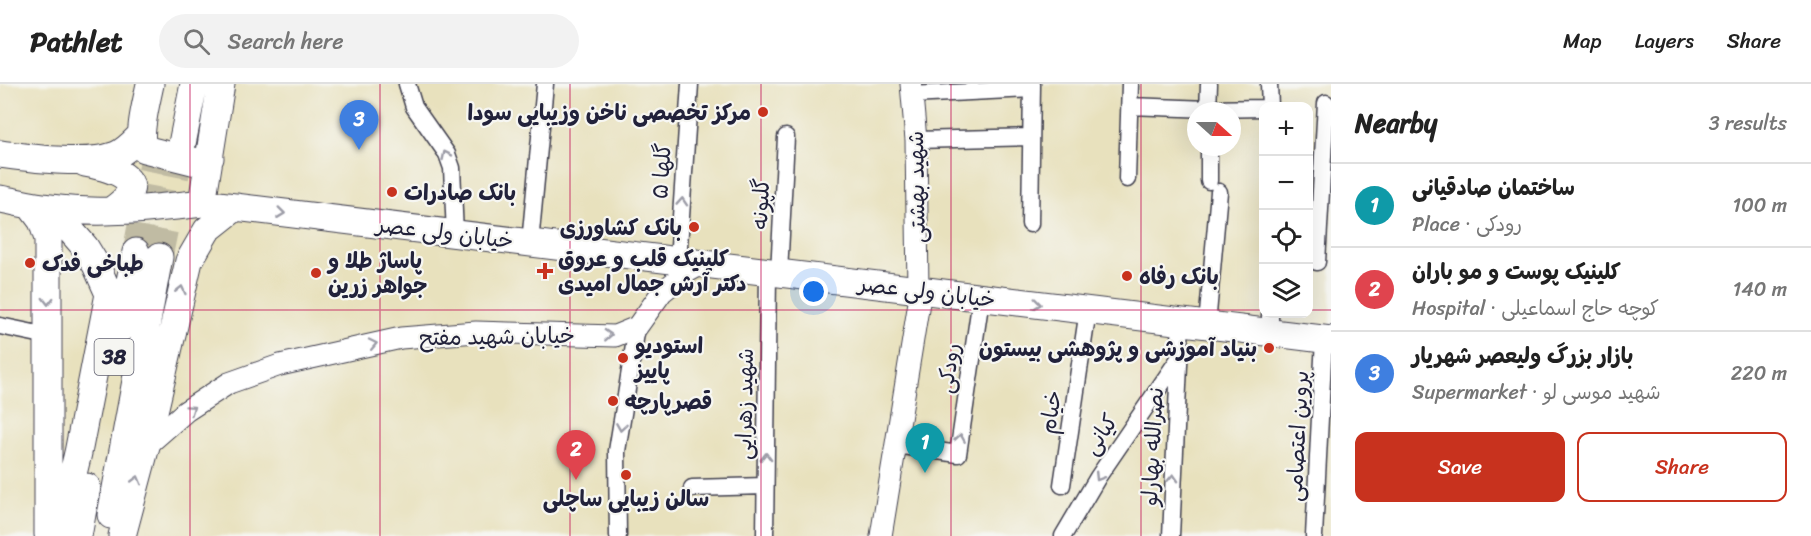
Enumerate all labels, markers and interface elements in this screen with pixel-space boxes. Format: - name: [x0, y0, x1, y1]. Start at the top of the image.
- search box: [159, 14, 579, 68]
- text: Pathlet: [30, 17, 123, 66]
- text: Search here: [228, 22, 343, 61]
- text: Map: [1563, 22, 1602, 60]
- text: Layers: [1635, 22, 1694, 60]
- text: Share: [1727, 22, 1781, 60]
- icon: search: [180, 25, 213, 58]
- place label: مرکز تخصصی ناخن وزیبایی سودا: [467, 93, 751, 132]
- pin: 3: [340, 100, 378, 150]
- text: Nearby: [1355, 100, 1437, 146]
- north arrow: [1187, 102, 1241, 156]
- map controls: [1259, 102, 1313, 318]
- button: +: [1259, 102, 1313, 156]
- marker: مرکز تخصصی ناخن وزیبایی سودا: [756, 105, 770, 119]
- text: 3 results: [1709, 106, 1787, 141]
- street label: شهید بهشتی: [896, 130, 937, 243]
- street label: گلها ۵: [640, 142, 683, 200]
- one-way arrow: [442, 151, 454, 162]
- button: −: [1259, 156, 1313, 210]
- text: ساختمان صادقیانی: [1412, 168, 1575, 207]
- place label: بانک صادرات: [404, 173, 516, 212]
- street label: گلپونه: [740, 177, 781, 231]
- marker: بانک صادرات: [385, 185, 399, 199]
- text: 1: [1370, 188, 1379, 223]
- text: 100 m: [1733, 188, 1787, 223]
- one-way arrow: [675, 198, 688, 207]
- street label: خیابان ولی عصر: [372, 204, 516, 260]
- one-way arrow: [276, 206, 285, 218]
- text: Place · رودکی: [1412, 207, 1522, 242]
- place label: بانک کشاورزی: [560, 208, 682, 247]
- button: locate: [1259, 210, 1313, 264]
- marker: بانک کشاورزی: [687, 220, 701, 234]
- place label: کلینیک قلب و عروق دکتر آرش جمال امیدی: [558, 239, 747, 303]
- place label: پاساژ طلا و جواهر زرین: [326, 241, 427, 305]
- place label: طباخی فدک: [42, 244, 144, 283]
- text: کلینیک پوست و مو باران: [1412, 252, 1621, 291]
- marker: طباخی فدک: [23, 256, 37, 270]
- place label: بانک رفاه: [1139, 257, 1219, 296]
- marker: کلینیک قلب و عروق دکتر آرش جمال امیدی: [536, 262, 554, 280]
- street label: خیابان ولی عصر: [854, 263, 998, 319]
- button: layers: [1259, 264, 1313, 318]
- marker: پاساژ طلا و جواهر زرین: [309, 266, 323, 280]
- marker: بانک رفاه: [1120, 269, 1134, 283]
- text: 2: [1369, 272, 1380, 307]
- text: 140 m: [1733, 272, 1787, 307]
- your location: [799, 277, 828, 306]
- one-way arrow: [174, 285, 187, 295]
- text: Hospital · کوچه حاج اسماعیلی: [1412, 291, 1659, 326]
- one-way arrow: [42, 296, 54, 305]
- one-way arrow: [1032, 298, 1042, 310]
- street label: خیابان شهید مفتح: [419, 316, 575, 357]
- place label: استودیو پاییز: [633, 326, 703, 390]
- one-way arrow: [604, 329, 613, 342]
- place label: بنیاد آموزشی و پژوهشی بیستون: [979, 329, 1257, 368]
- text: بازار بزرگ ولیعصر شهریار: [1412, 336, 1633, 375]
- road number: 38: [94, 339, 134, 375]
- one-way arrow: [367, 339, 377, 352]
- street label: رودکی: [925, 340, 972, 396]
- marker: بنیاد آموزشی و پژوهشی بیستون: [1262, 341, 1276, 355]
- street label: شهید زهرایی: [724, 348, 765, 460]
- marker: استودیو پاییز: [616, 351, 630, 365]
- text: 3: [1369, 356, 1380, 391]
- text: 220 m: [1731, 356, 1787, 391]
- street label: پروین اعتصامی: [1275, 369, 1320, 503]
- text: Supermarket · شهید موسی لو: [1412, 375, 1661, 410]
- place label: قصرپارچه: [625, 382, 712, 421]
- street label: نصرالله بهارلو: [1130, 385, 1175, 508]
- street label: خیام: [1028, 387, 1073, 437]
- marker: قصرپارچه: [606, 394, 620, 408]
- one-way arrow: [184, 405, 195, 416]
- street label: کیانی: [1072, 405, 1129, 463]
- one-way arrow: [616, 422, 628, 431]
- pin: 1: [906, 424, 944, 473]
- pin: 2: [556, 430, 596, 480]
- button: Save: [1355, 432, 1565, 502]
- button: Share: [1577, 432, 1787, 502]
- one-way arrow: [954, 433, 966, 442]
- one-way arrow: [760, 452, 772, 461]
- marker: سالن زیبایی ساچلی: [619, 468, 633, 482]
- one-way arrow: [1094, 471, 1106, 481]
- one-way arrow: [1167, 473, 1180, 482]
- one-way arrow: [130, 475, 142, 485]
- place label: سالن زیبایی ساچلی: [543, 479, 709, 518]

